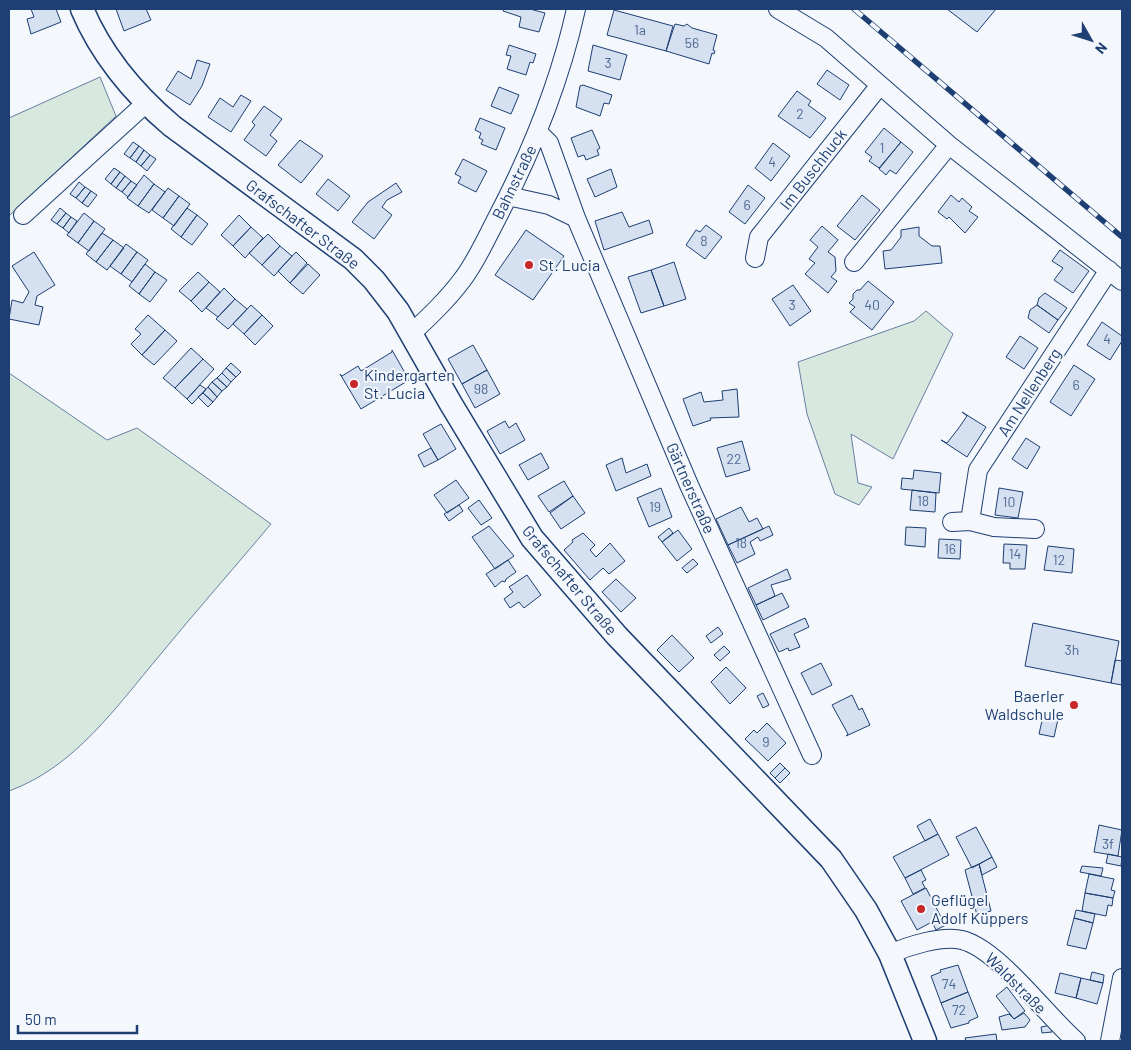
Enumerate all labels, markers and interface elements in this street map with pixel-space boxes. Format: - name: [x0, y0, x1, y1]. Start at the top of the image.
- north arrow: [1066, 15, 1116, 65]
- house number: 1a: [634, 21, 646, 38]
- house number: 56: [685, 34, 699, 51]
- text: N: [1092, 40, 1111, 57]
- house number: 3: [604, 54, 612, 71]
- house number: 2: [796, 105, 804, 122]
- street label: Im Buschhuck: [775, 125, 850, 213]
- house number: 1: [880, 139, 884, 156]
- street label: Bahnstraße: [487, 142, 540, 222]
- house number: 4: [768, 153, 776, 170]
- street label: Grafschafter Straße: [243, 175, 364, 273]
- house number: 6: [743, 196, 751, 213]
- house number: 8: [700, 232, 708, 249]
- place label: St. Lucia: [539, 255, 600, 274]
- marker: St. Lucia: [523, 259, 535, 271]
- house number: 3: [788, 296, 796, 313]
- house number: 40: [864, 296, 880, 313]
- house number: 4: [1103, 330, 1111, 347]
- street label: Am Nellenberg: [993, 344, 1064, 439]
- place label: Kindergarten St. Lucia: [364, 365, 455, 402]
- house number: 6: [1072, 376, 1080, 393]
- marker: Kindergarten St. Lucia: [348, 378, 360, 390]
- house number: 98: [474, 380, 488, 397]
- street label: Gärtnerstraße: [663, 439, 720, 536]
- house number: 22: [726, 450, 742, 467]
- house number: 18: [917, 492, 929, 509]
- house number: 10: [1003, 493, 1015, 510]
- house number: 19: [649, 498, 661, 515]
- street label: Grafschafter Straße: [519, 521, 622, 638]
- house number: 18: [735, 534, 747, 551]
- house number: 16: [944, 540, 956, 557]
- house number: 14: [1009, 545, 1021, 562]
- house number: 12: [1053, 551, 1065, 568]
- house number: 3h: [1065, 641, 1079, 658]
- place label: Baerler Waldschule: [985, 686, 1064, 723]
- marker: Baerler Waldschule: [1068, 699, 1080, 711]
- house number: 9: [762, 733, 770, 750]
- house number: 3f: [1102, 835, 1114, 852]
- place label: Geflügel Adolf Küppers: [931, 890, 1029, 927]
- marker: Geflügel Adolf Küppers: [915, 903, 927, 915]
- street label: Waldstraße: [982, 948, 1051, 1017]
- house number: 74: [942, 975, 956, 992]
- house number: 72: [952, 1001, 966, 1018]
- scale bar: [18, 1002, 136, 1034]
- text: 50 m: [25, 1010, 57, 1028]

